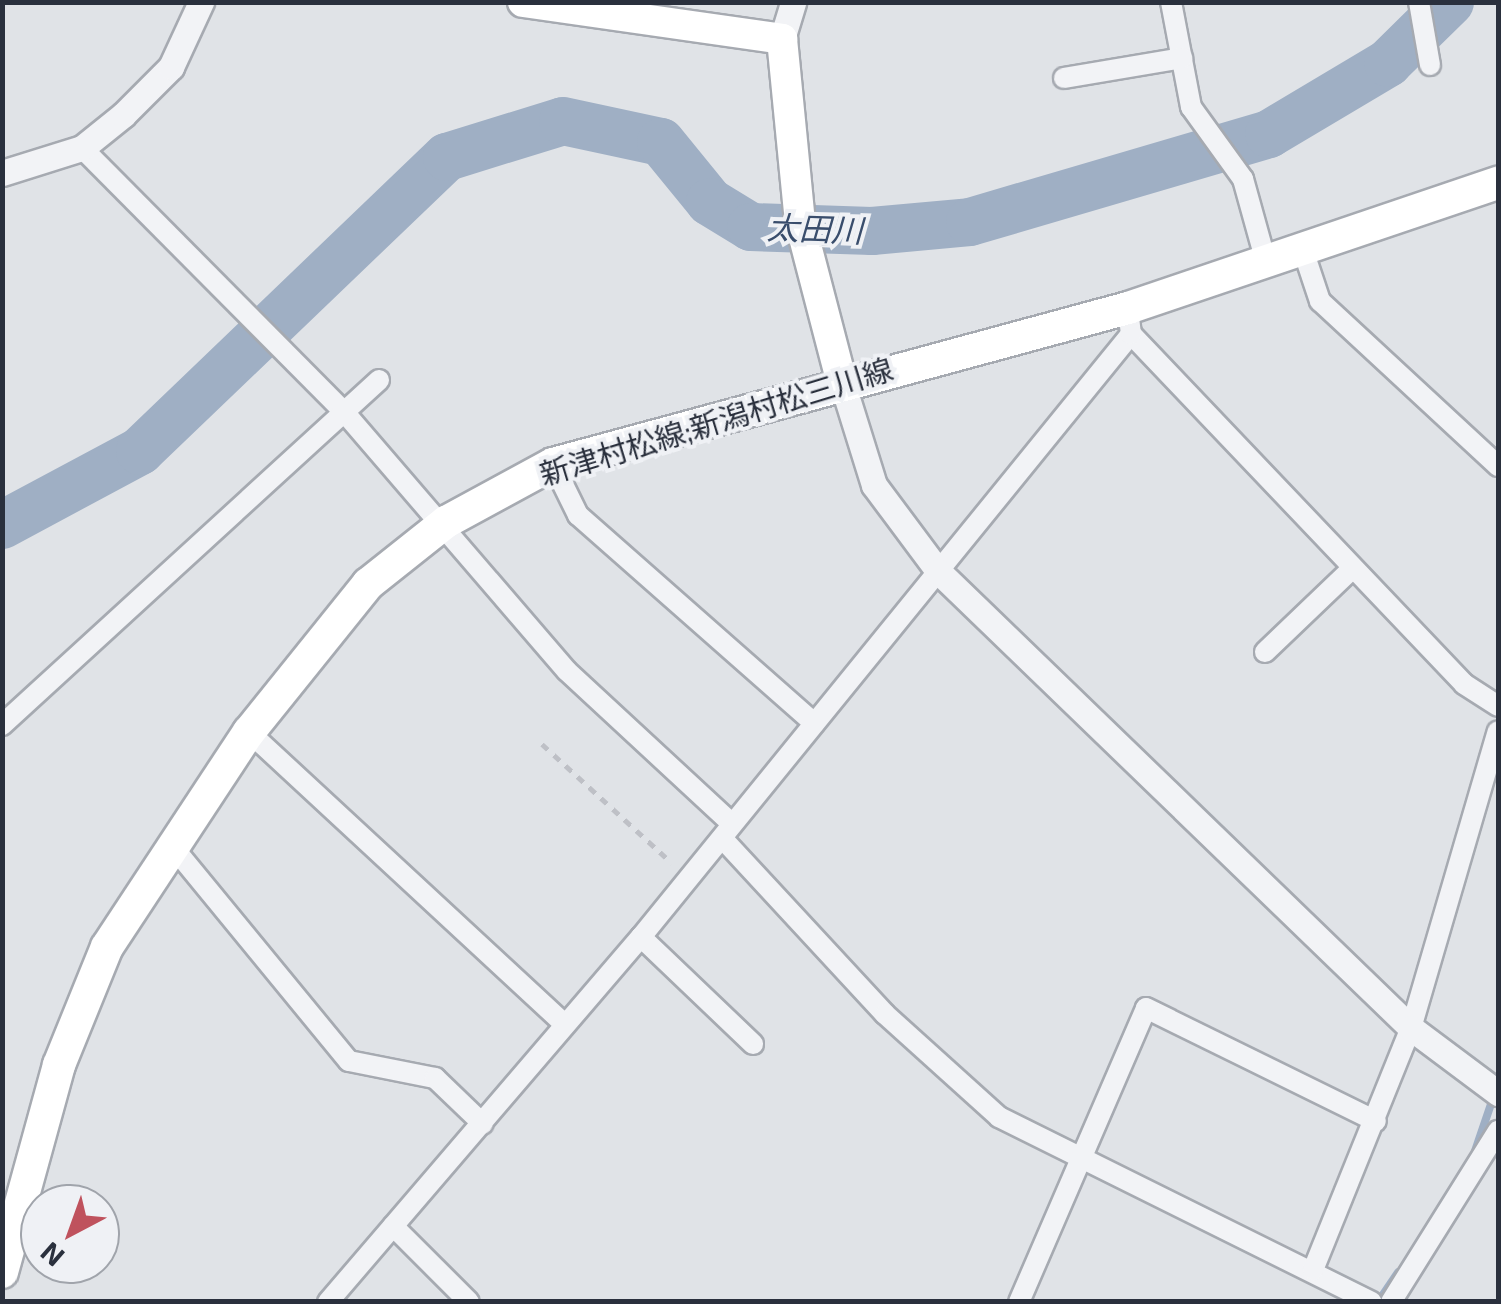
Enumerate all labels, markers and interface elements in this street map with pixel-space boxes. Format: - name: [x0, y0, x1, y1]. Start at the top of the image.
- water label: 太田川: [766, 207, 864, 249]
- street label: 新津村松線;新潟村松三川線: [535, 350, 897, 492]
- north arrow: [20, 1184, 120, 1284]
- text: N: [33, 1236, 70, 1275]

